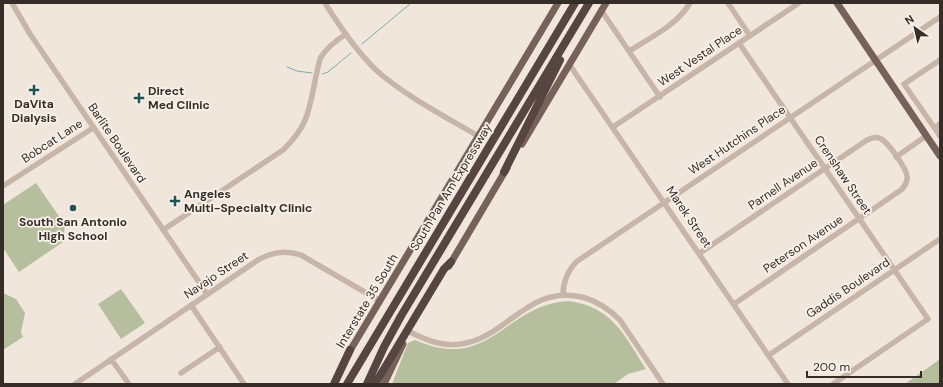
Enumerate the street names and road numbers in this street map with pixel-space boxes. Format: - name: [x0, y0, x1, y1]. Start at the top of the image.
- street label: West Vestal Place: [655, 22, 745, 90]
- street label: Barlite Boulevard: [84, 100, 150, 186]
- street label: West Hutchins Place: [685, 101, 789, 178]
- street label: Bobcat Lane: [18, 115, 86, 167]
- street label: South Pan Am Expressway: [407, 120, 496, 254]
- street label: Crenshaw Street: [811, 132, 876, 218]
- street label: Parnell Avenue: [745, 155, 821, 213]
- street label: Marek Street: [663, 183, 716, 251]
- street label: Peterson Avenue: [760, 211, 846, 277]
- street label: Navajo Street: [181, 247, 252, 302]
- street label: Interstate 35 South: [333, 251, 401, 351]
- street label: Gaddis Boulevard: [803, 254, 893, 322]

